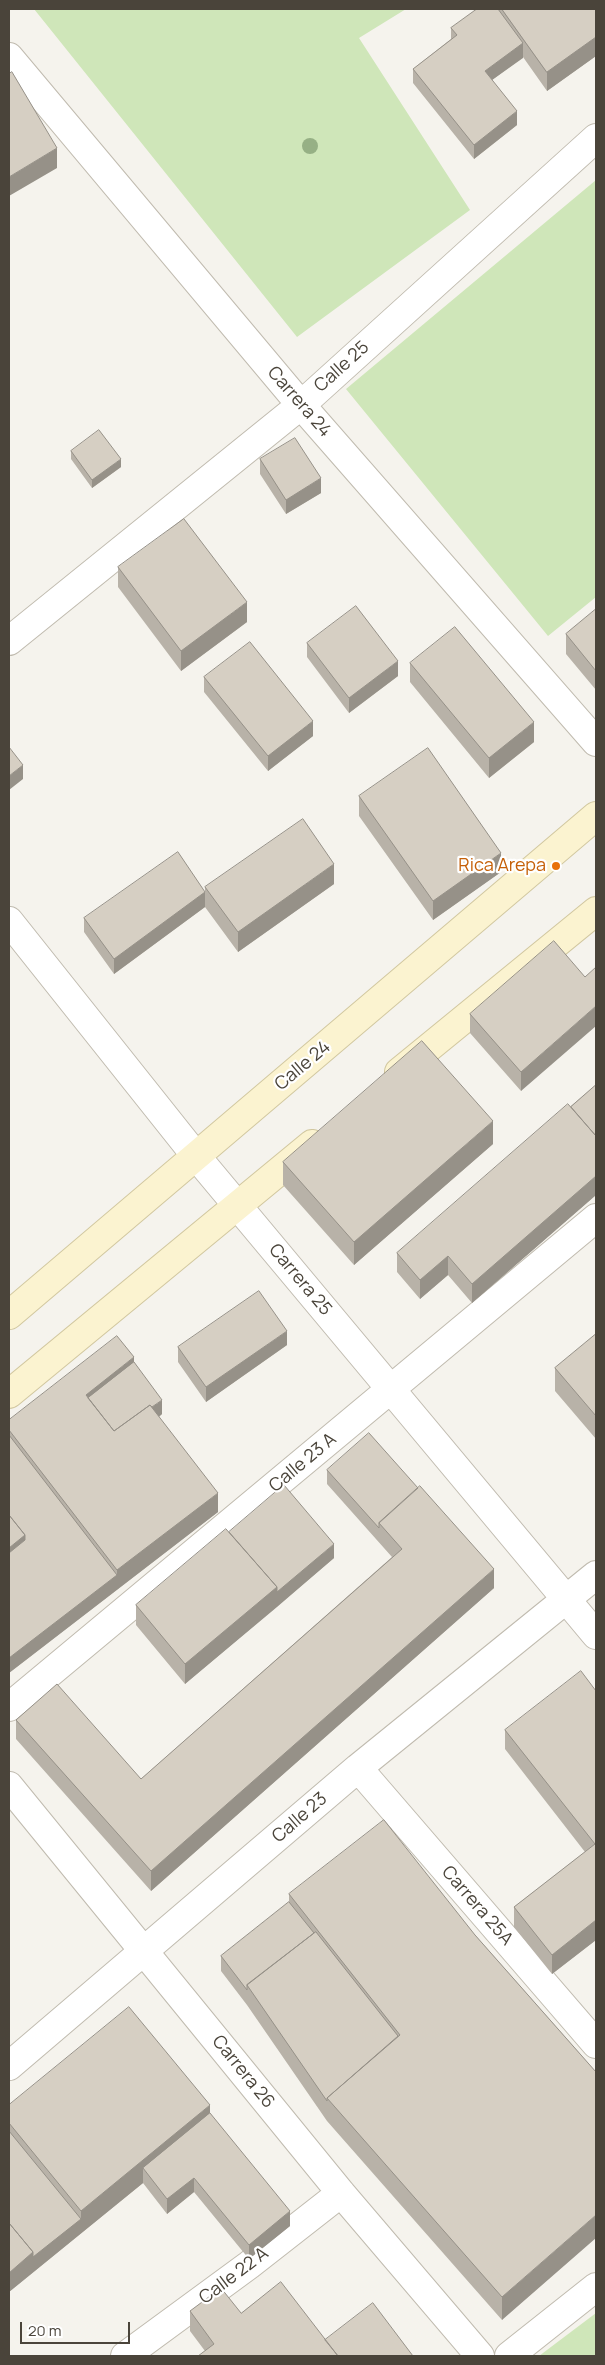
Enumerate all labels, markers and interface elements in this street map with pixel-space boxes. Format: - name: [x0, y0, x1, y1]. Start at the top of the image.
- street label: Calle 25: [310, 337, 374, 397]
- street label: Carrera 24: [262, 362, 336, 442]
- place label: Rica Arepa: [458, 855, 546, 877]
- marker: Rica Arepa: [550, 860, 562, 872]
- street label: Calle 24: [271, 1037, 335, 1095]
- street label: Carrera 25: [264, 1240, 336, 1320]
- street label: Calle 23 A: [265, 1429, 341, 1497]
- street label: Calle 23: [268, 1788, 332, 1848]
- street label: Carrera 25A: [437, 1862, 517, 1950]
- street label: Carrera 26: [207, 2031, 279, 2113]
- street label: Calle 22 A: [195, 2243, 273, 2309]
- scale bar: [22, 2312, 132, 2344]
- text: 20 m: [28, 2320, 61, 2341]

